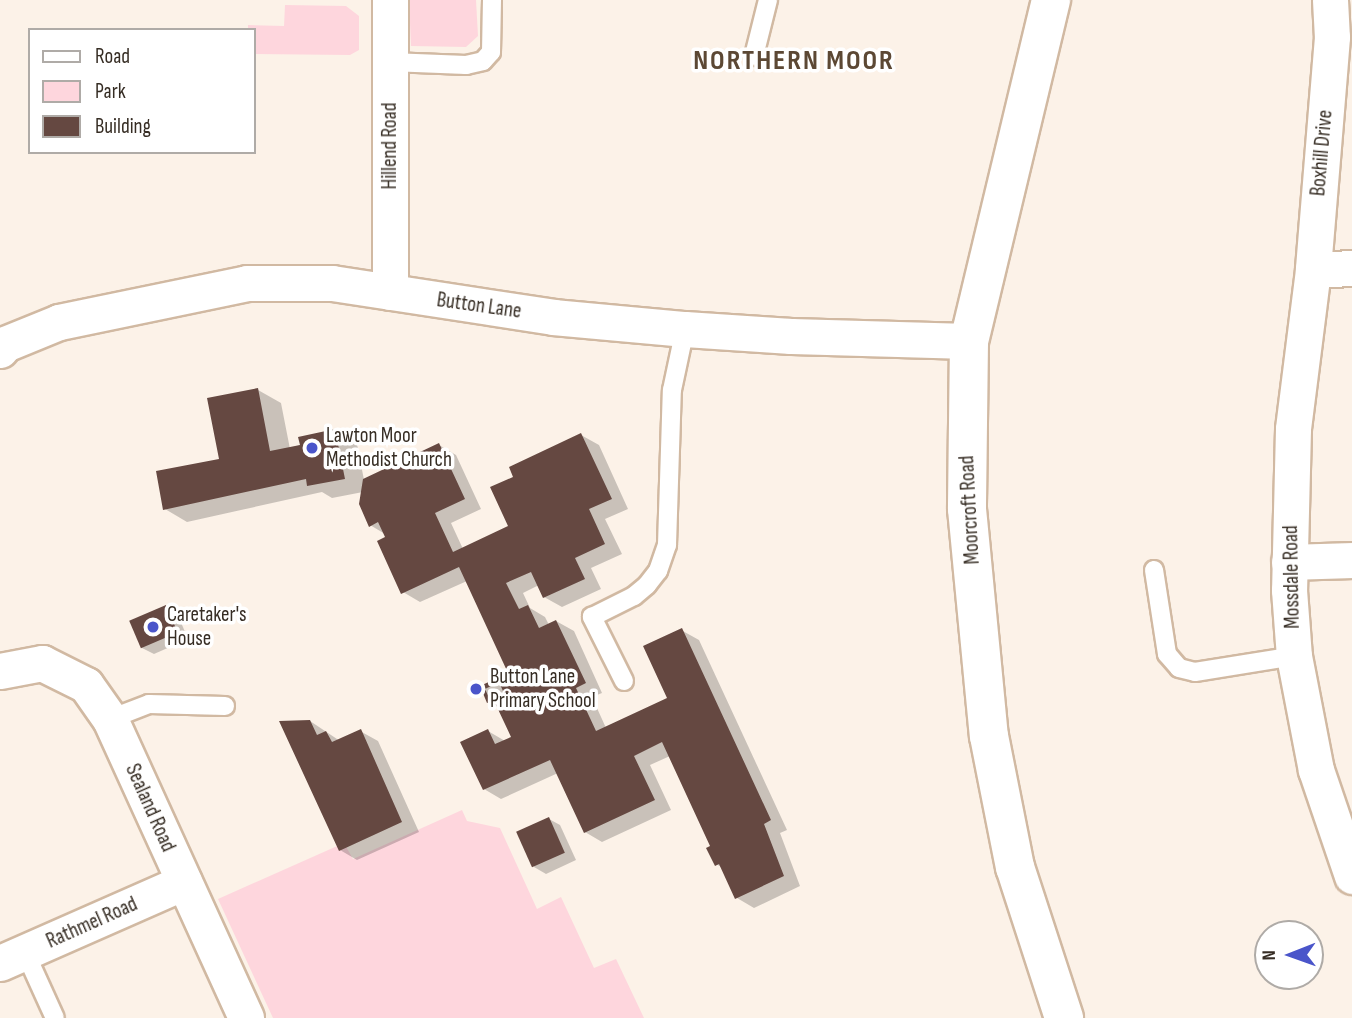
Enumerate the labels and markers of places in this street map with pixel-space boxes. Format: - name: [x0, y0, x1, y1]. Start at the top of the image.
- place label: Lawton Moor Methodist Church: [326, 423, 452, 473]
- marker: Lawton Moor Methodist Church: [304, 440, 320, 456]
- place label: Caretaker's House: [167, 602, 247, 652]
- marker: Caretaker's House: [145, 619, 161, 635]
- place label: Button Lane Primary School: [490, 664, 596, 714]
- marker: Button Lane Primary School: [468, 681, 484, 697]

